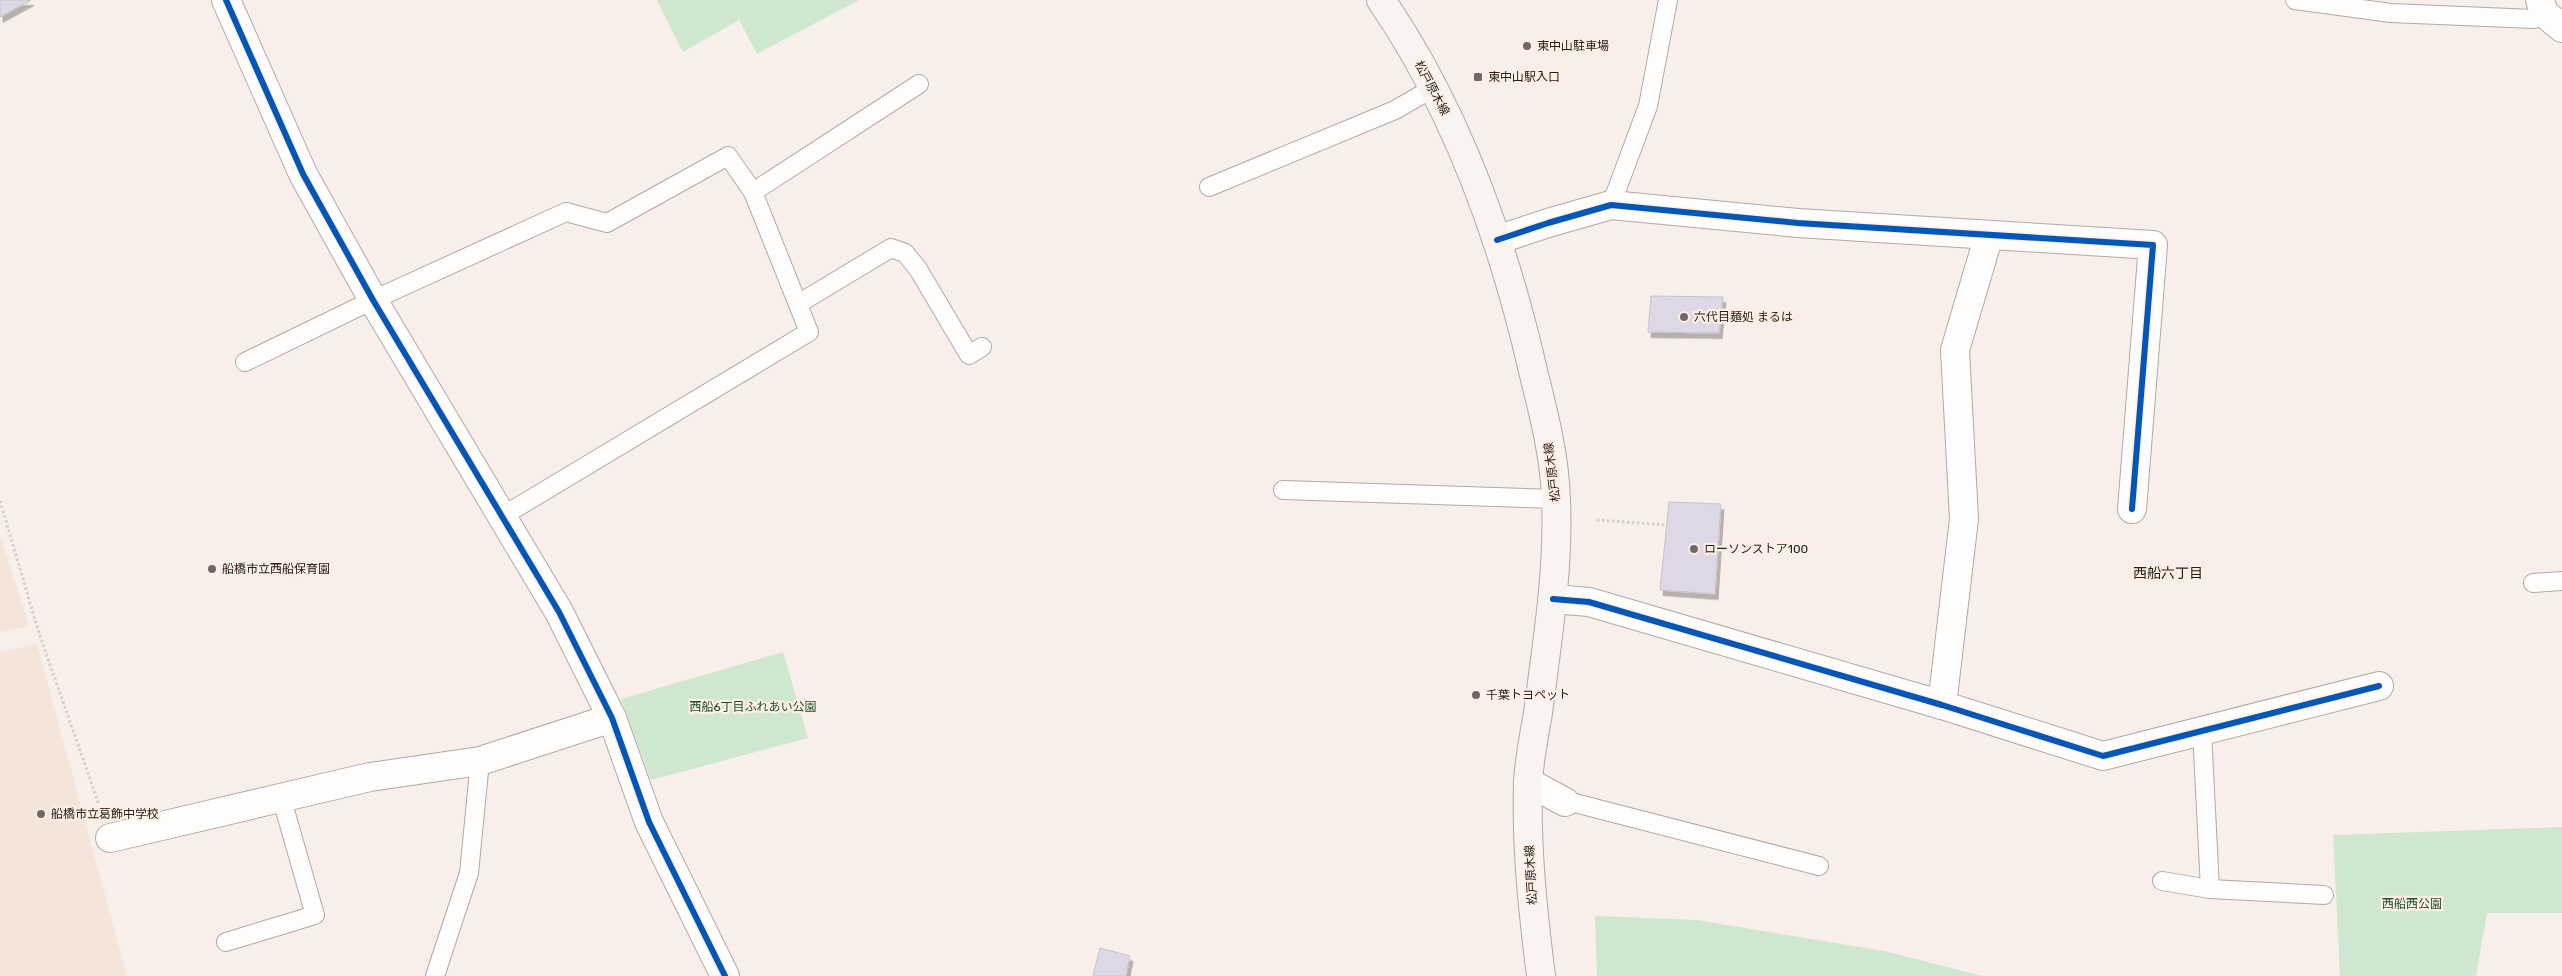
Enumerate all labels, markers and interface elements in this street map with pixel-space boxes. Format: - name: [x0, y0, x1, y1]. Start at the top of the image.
- place label: 東中山駐車場: [1537, 39, 1609, 53]
- marker: 東中山駐車場: [1521, 40, 1533, 52]
- street label: 松戸原木線: [1412, 58, 1452, 118]
- place label: 東中山駅入口: [1488, 70, 1560, 84]
- marker: 東中山駅入口: [1472, 71, 1484, 83]
- place label: 六代目麺処 まるは: [1694, 310, 1793, 324]
- marker: 六代目麺処 まるは: [1678, 311, 1690, 323]
- street label: 松戸原木線: [1541, 441, 1563, 503]
- place label: ローソンストア100: [1704, 542, 1808, 556]
- marker: ローソンストア100: [1688, 543, 1700, 555]
- place label: 船橋市立西船保育園: [222, 562, 330, 576]
- marker: 船橋市立西船保育園: [206, 563, 218, 575]
- district label: 西船六丁目: [2133, 565, 2203, 582]
- place label: 千葉トヨペット: [1486, 688, 1570, 702]
- marker: 千葉トヨペット: [1470, 689, 1482, 701]
- park label: 西船6丁目ふれあい公園: [689, 700, 817, 714]
- place label: 船橋市立葛飾中学校: [51, 807, 159, 821]
- marker: 船橋市立葛飾中学校: [35, 808, 47, 820]
- street label: 松戸原木線: [1522, 845, 1540, 905]
- park label: 西船西公園: [2382, 897, 2442, 911]

